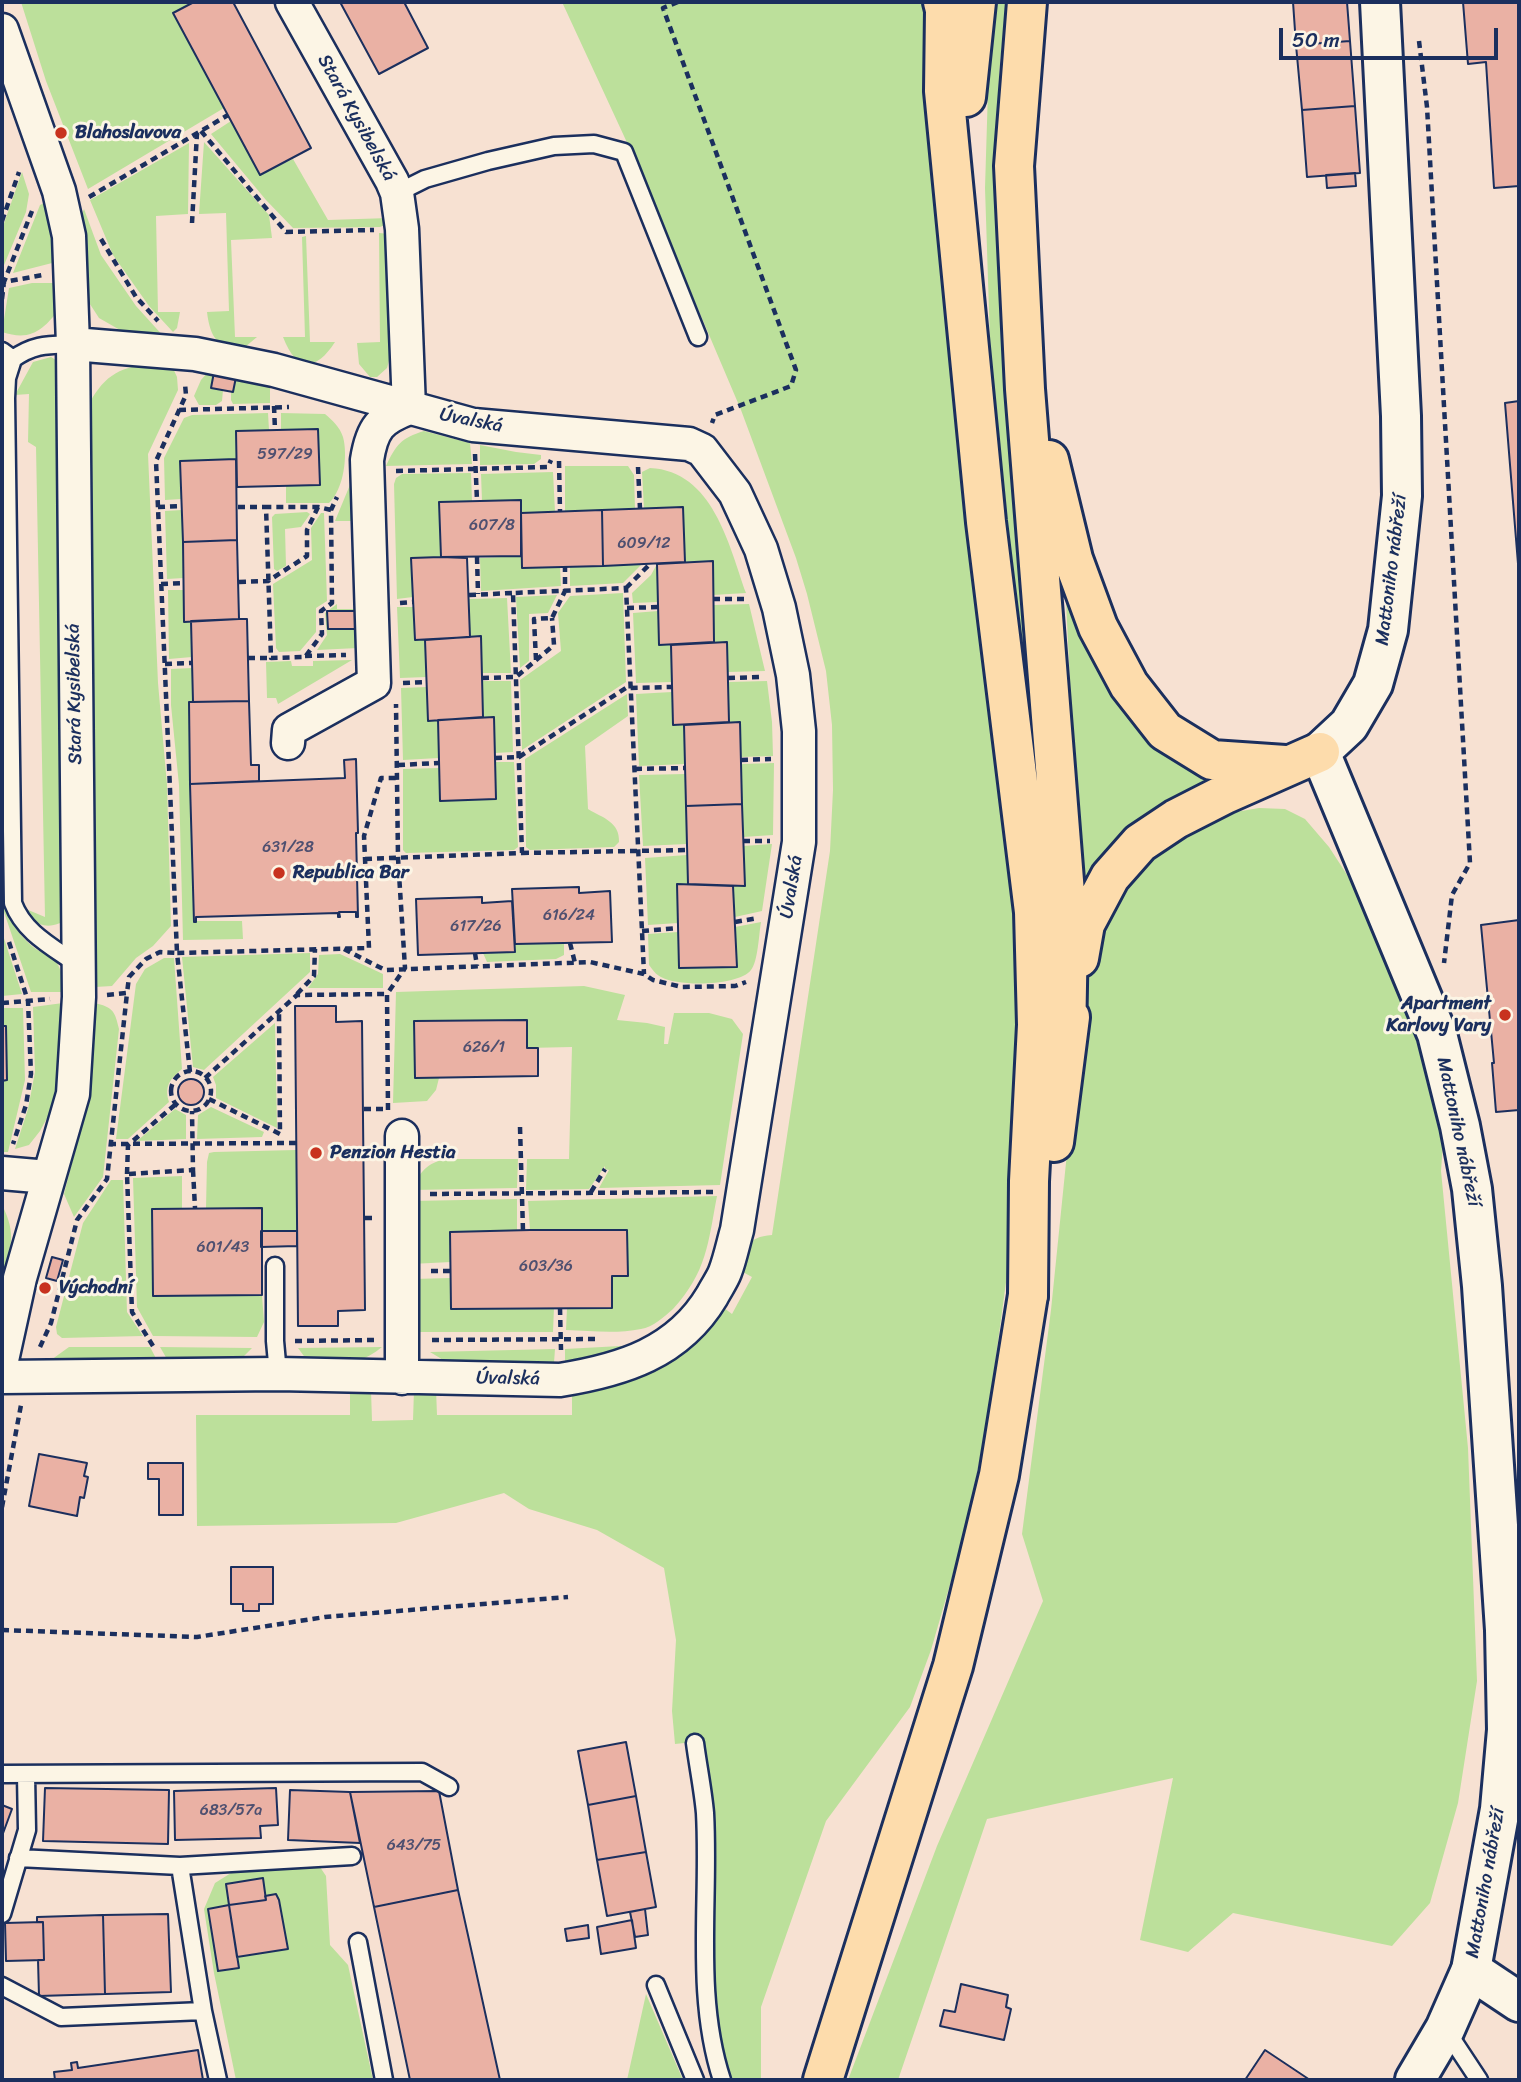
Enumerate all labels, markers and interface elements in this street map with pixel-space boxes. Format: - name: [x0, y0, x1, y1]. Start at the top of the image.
- scale bar: [1283, 14, 1502, 58]
- text: 50 m: [1292, 21, 1340, 59]
- street label: Stará Kysibelská: [312, 51, 400, 185]
- place label: Blahoslavova: [75, 122, 181, 144]
- marker: Blahoslavova: [53, 125, 69, 141]
- street label: Úvalská: [438, 404, 504, 438]
- house number: 597/29: [257, 445, 313, 465]
- street label: Mattoniho nábřeží: [1371, 493, 1413, 647]
- house number: 607/8: [469, 516, 515, 536]
- house number: 609/12: [617, 534, 671, 554]
- street label: Stará Kysibelská: [62, 623, 88, 765]
- house number: 631/28: [262, 838, 314, 858]
- street label: Úvalská: [776, 854, 808, 920]
- place label: Republica Bar: [293, 862, 409, 884]
- marker: Republica Bar: [271, 865, 287, 881]
- house number: 616/24: [543, 906, 595, 926]
- house number: 617/26: [450, 917, 502, 937]
- place label: Apartment Karlovy Vary: [1386, 993, 1491, 1037]
- marker: Apartment Karlovy Vary: [1497, 1007, 1513, 1023]
- house number: 626/1: [463, 1038, 505, 1058]
- street label: Mattoniho nábřeží: [1431, 1055, 1485, 1209]
- place label: Penzion Hestia: [330, 1142, 456, 1164]
- marker: Penzion Hestia: [308, 1145, 324, 1161]
- house number: 601/43: [197, 1238, 249, 1258]
- house number: 603/36: [519, 1257, 573, 1277]
- place label: Východní: [59, 1277, 133, 1299]
- marker: Východní: [37, 1280, 53, 1296]
- street label: Úvalská: [476, 1367, 540, 1391]
- house number: 683/57a: [200, 1801, 262, 1821]
- street label: Mattoniho nábřeží: [1462, 1806, 1510, 1960]
- house number: 643/75: [387, 1836, 441, 1856]

